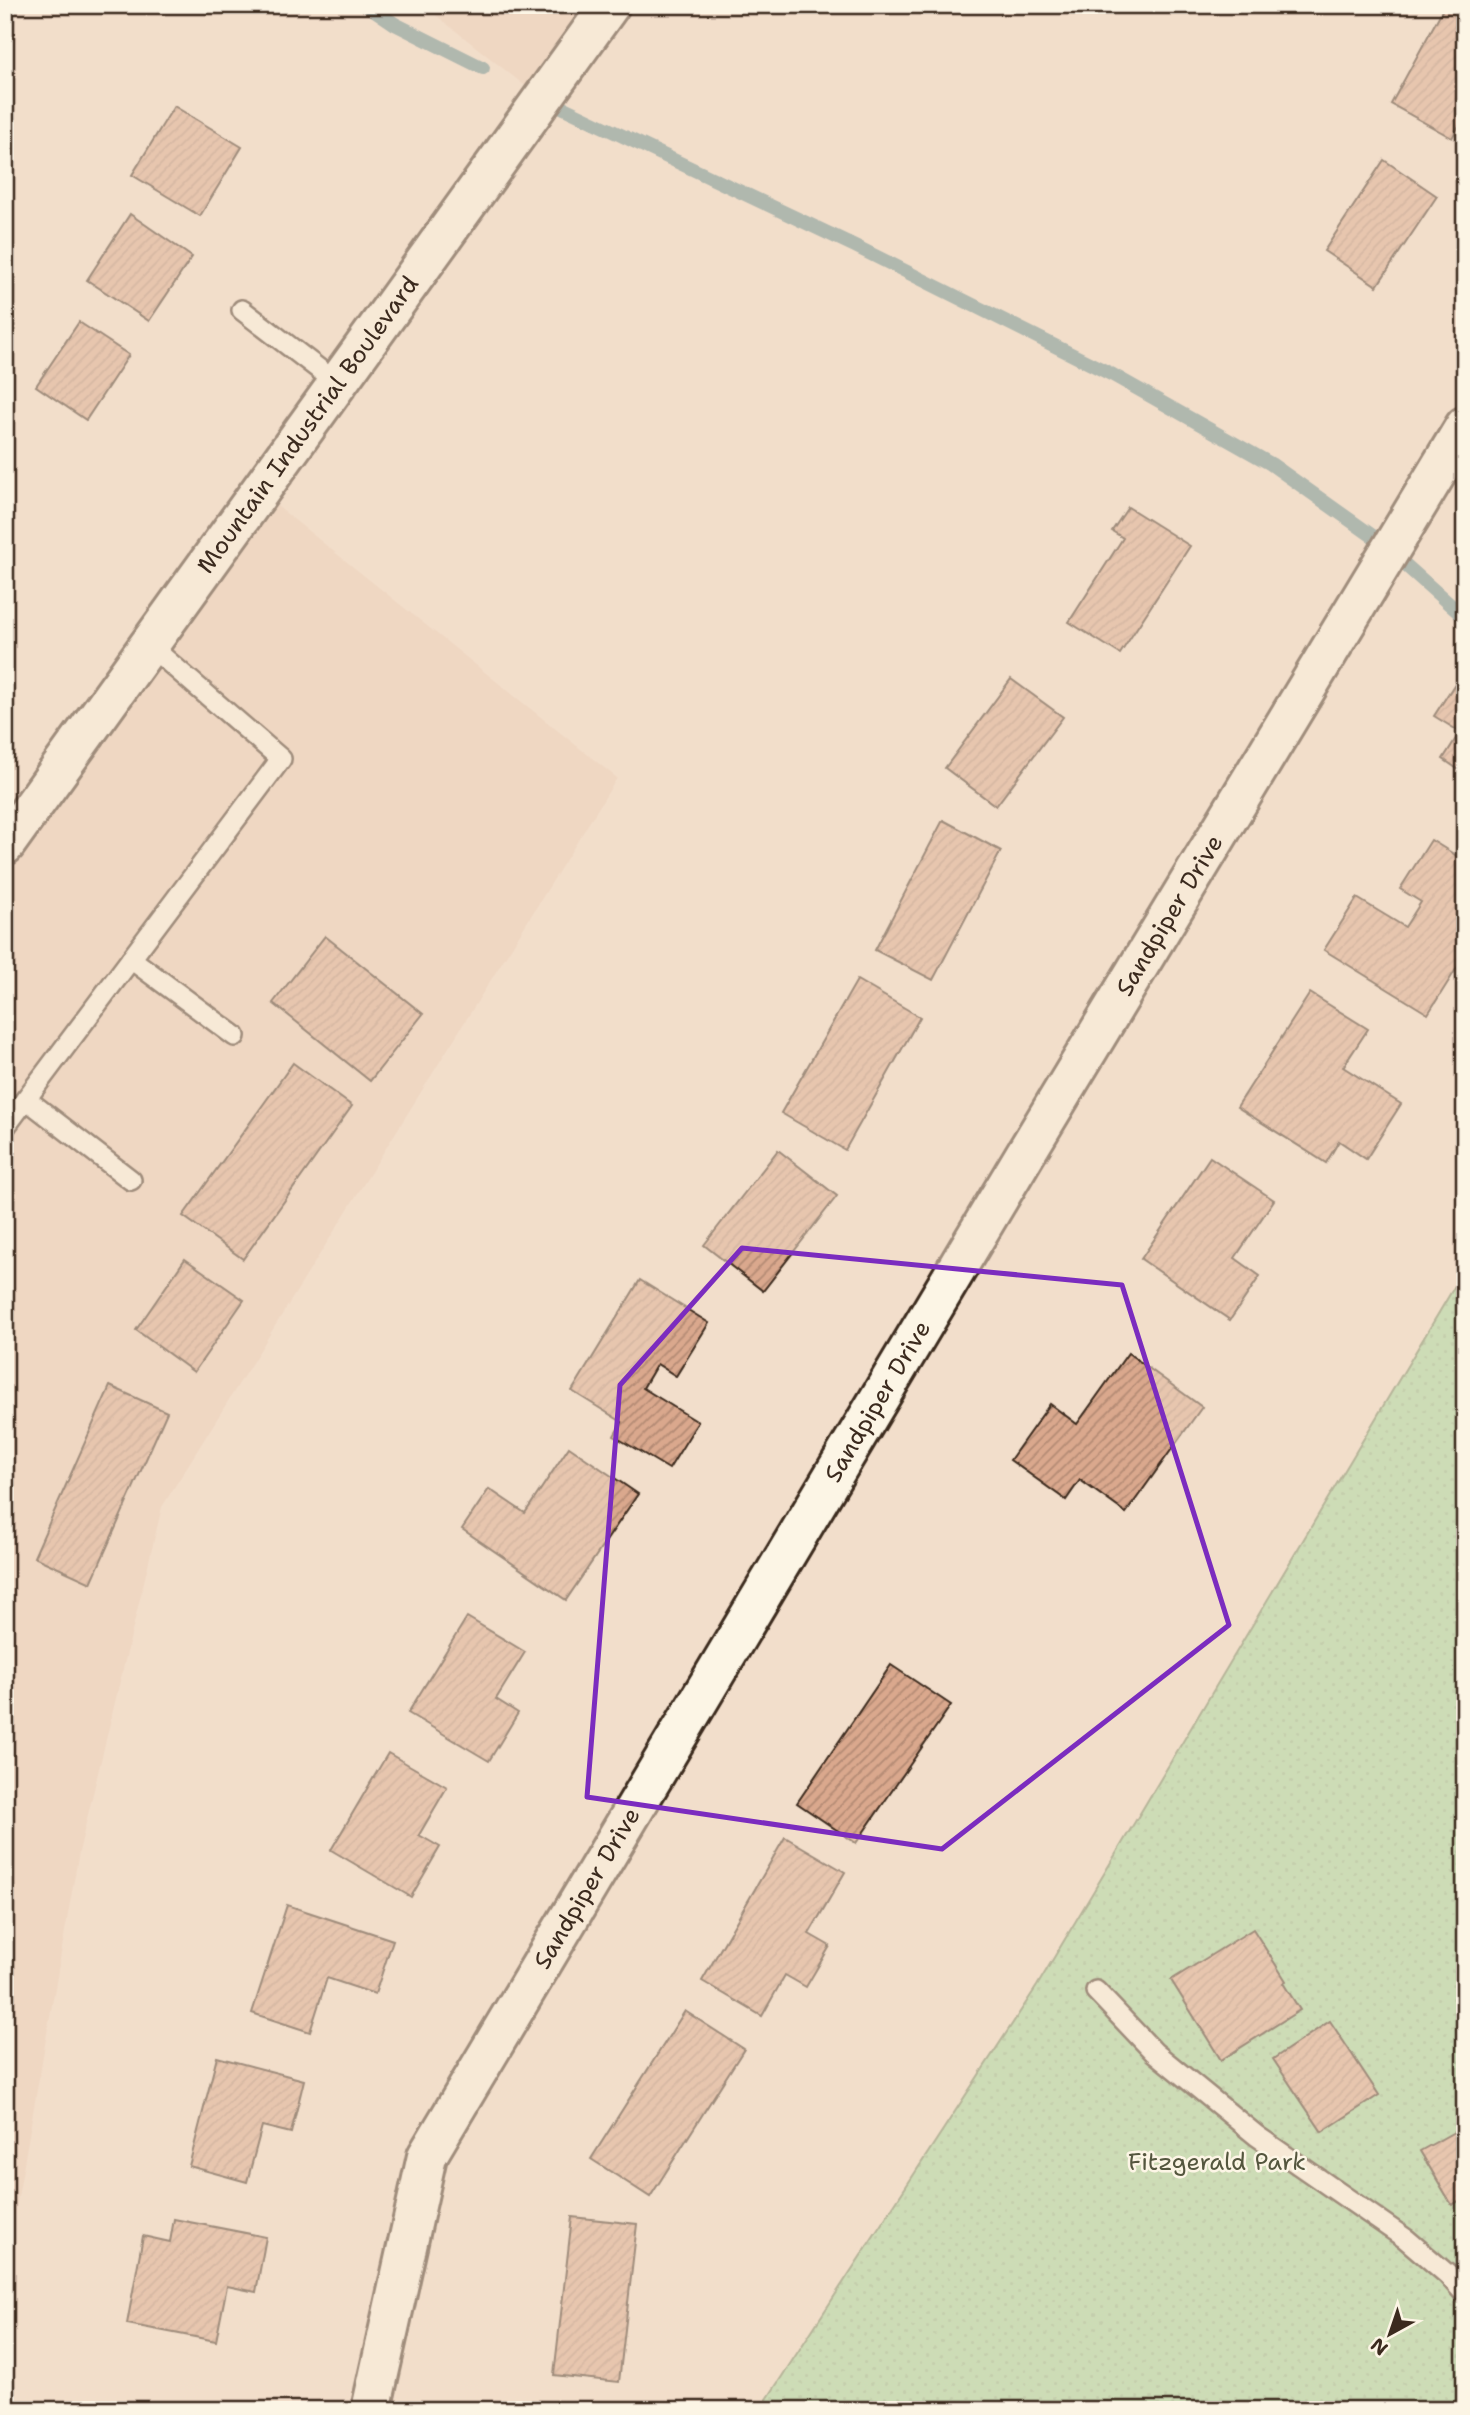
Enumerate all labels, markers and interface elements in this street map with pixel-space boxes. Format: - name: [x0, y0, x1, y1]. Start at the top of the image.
- street label: Mountain Industrial Boulevard: [190, 269, 426, 580]
- street label: Sandpiper Drive: [1108, 829, 1230, 1002]
- street label: Sandpiper Drive: [817, 1315, 938, 1488]
- street label: Sandpiper Drive: [526, 1801, 648, 1975]
- park label: Fitzgerald Park: [1128, 2146, 1306, 2178]
- north arrow: [1354, 2300, 1424, 2370]
- text: N: [1366, 2332, 1393, 2361]

